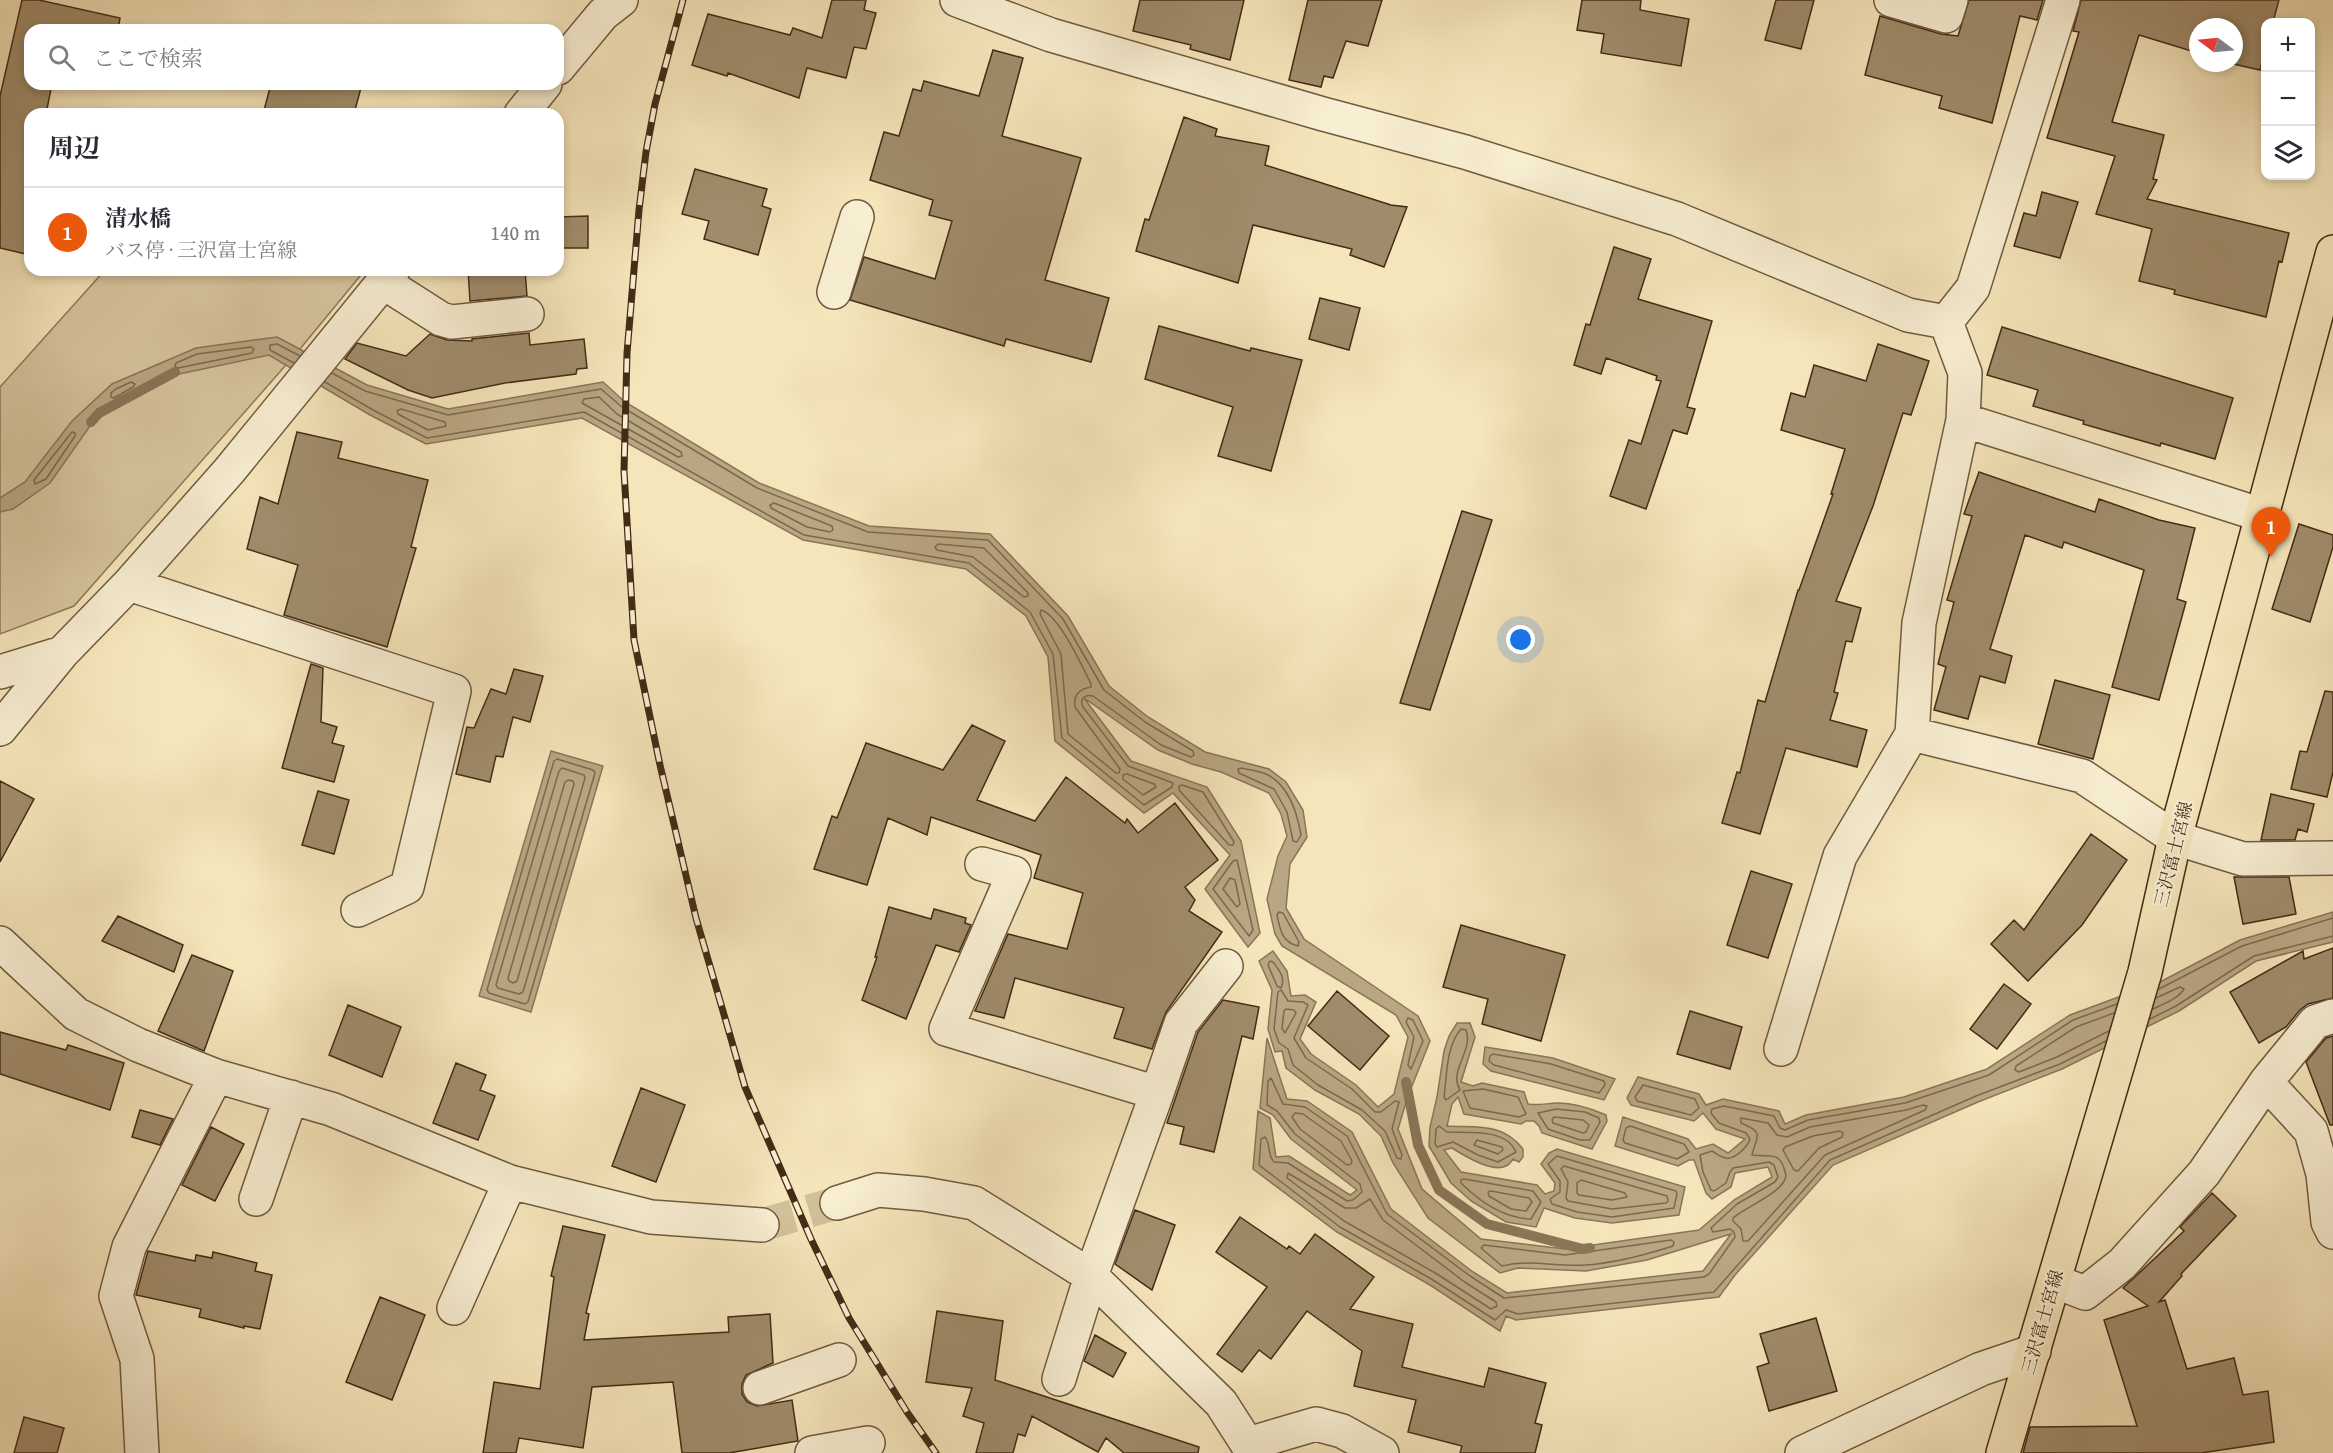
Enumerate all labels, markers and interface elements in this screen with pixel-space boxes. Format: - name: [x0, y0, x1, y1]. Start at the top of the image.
- north arrow: [2189, 18, 2243, 72]
- map controls: [2261, 18, 2315, 180]
- button: +: [2261, 18, 2315, 72]
- search box: [24, 24, 564, 90]
- icon: search: [45, 41, 78, 74]
- text: ここで検索: [93, 42, 203, 74]
- button: −: [2261, 72, 2315, 126]
- button: layers: [2261, 126, 2315, 180]
- text: 周辺: [48, 128, 100, 167]
- text: 清水橋: [105, 202, 171, 234]
- text: 1: [62, 218, 73, 247]
- text: 140 m: [490, 218, 540, 247]
- text: バス停 · 三沢富士宮線: [105, 235, 297, 264]
- pin: 1: [2252, 508, 2290, 557]
- your location: [1506, 625, 1535, 654]
- street label: 三沢富士宮線: [2147, 798, 2199, 910]
- street label: 三沢富士宮線: [2014, 1266, 2070, 1378]

